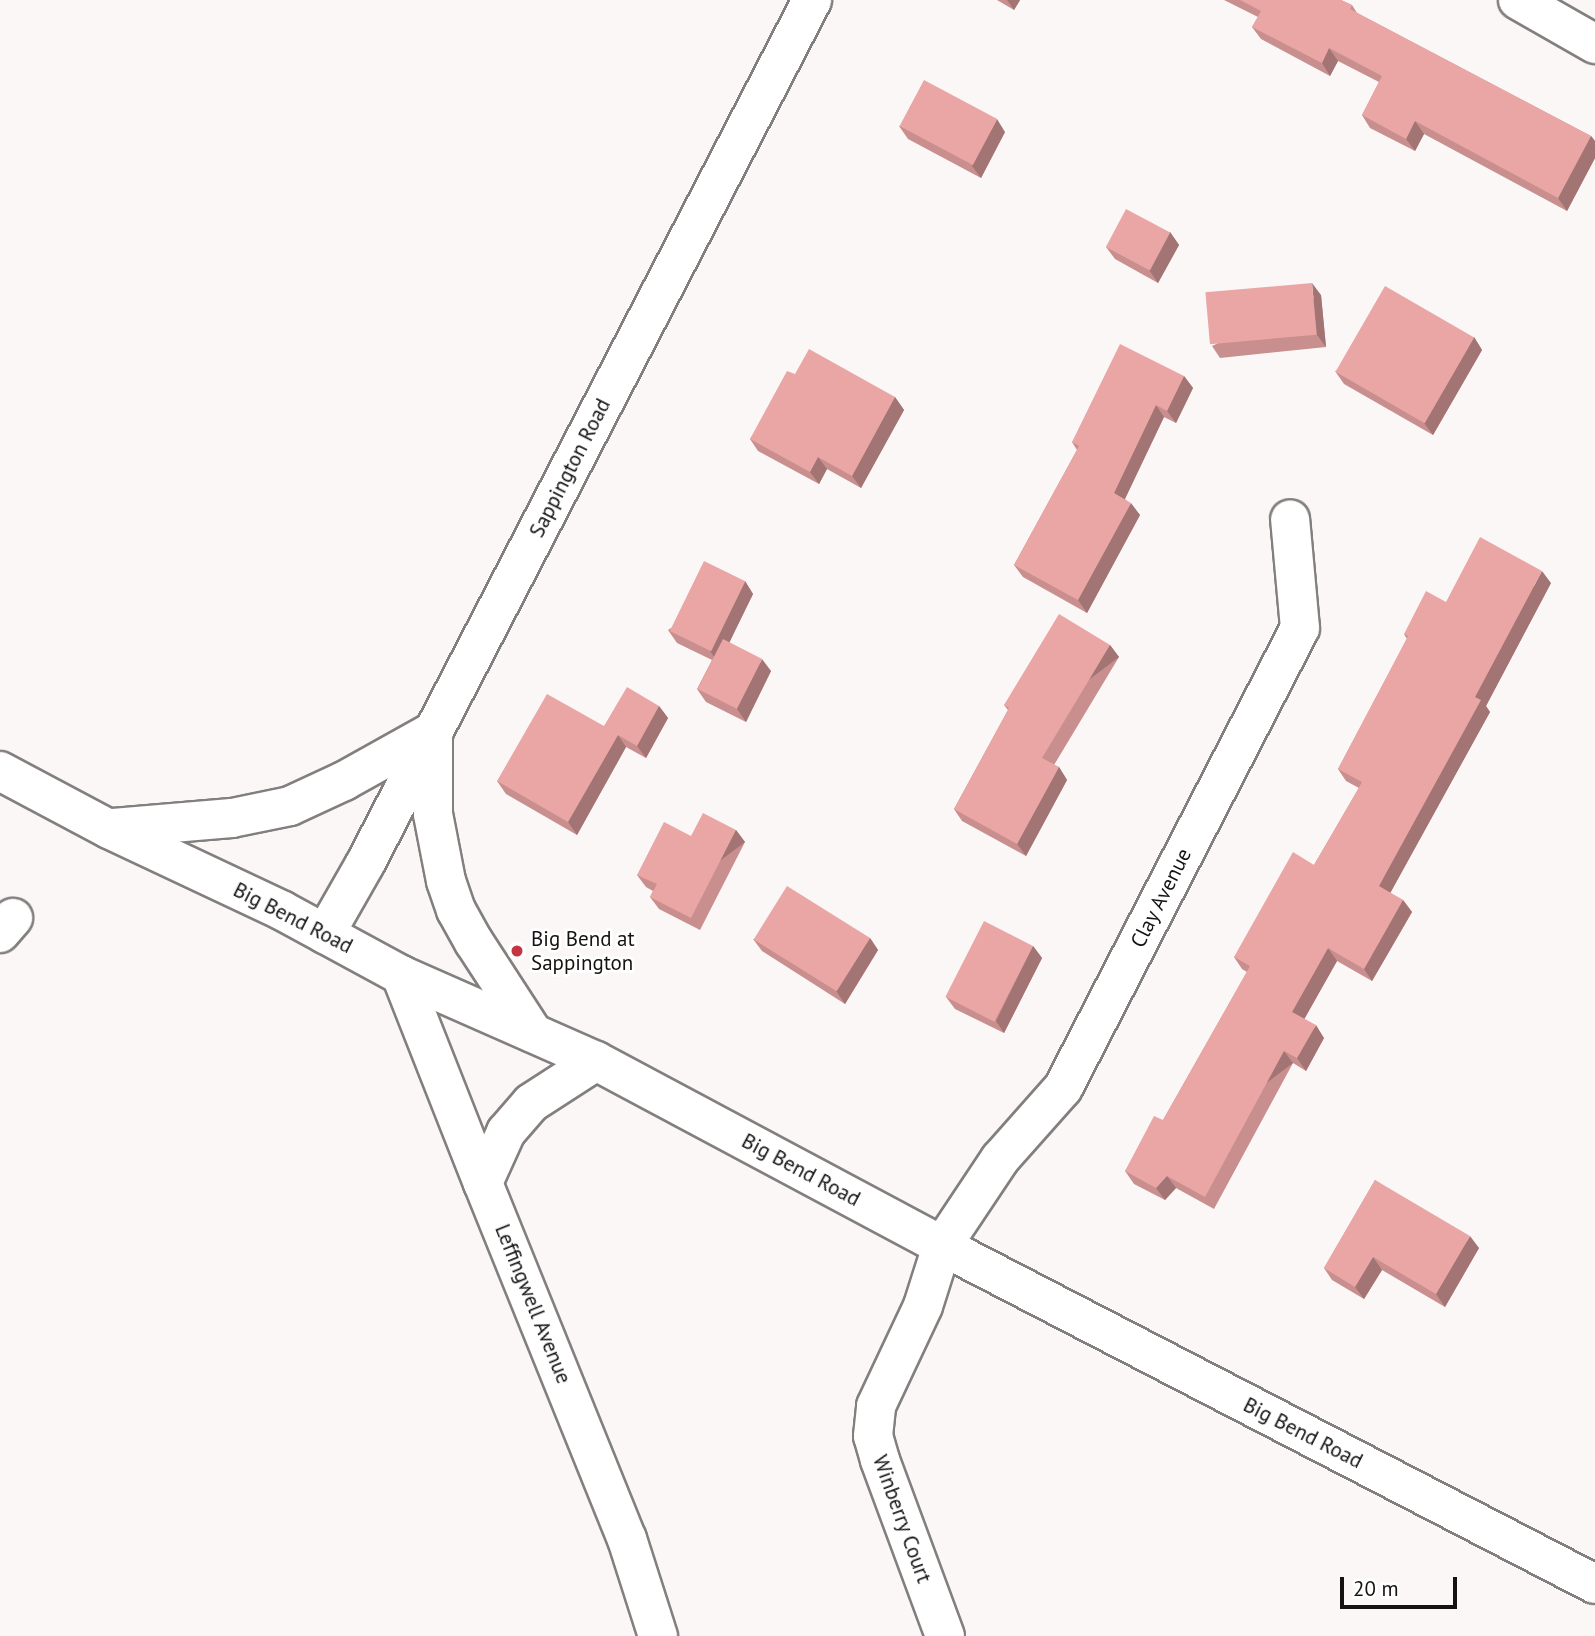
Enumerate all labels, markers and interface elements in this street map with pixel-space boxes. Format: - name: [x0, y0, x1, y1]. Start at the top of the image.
- street label: Sappington Road: [524, 394, 616, 542]
- street label: Clay Avenue: [1125, 843, 1197, 953]
- street label: Big Bend Road: [229, 877, 357, 959]
- place label: Big Bend at Sappington: [531, 926, 635, 976]
- marker: Big Bend at Sappington: [509, 943, 525, 959]
- street label: Big Bend Road: [737, 1128, 865, 1212]
- street label: Leffingwell Avenue: [489, 1220, 577, 1388]
- street label: Big Bend Road: [1239, 1392, 1367, 1474]
- street label: Winberry Court: [867, 1451, 937, 1587]
- scale bar: [1343, 1562, 1460, 1606]
- text: 20 m: [1353, 1575, 1399, 1602]

